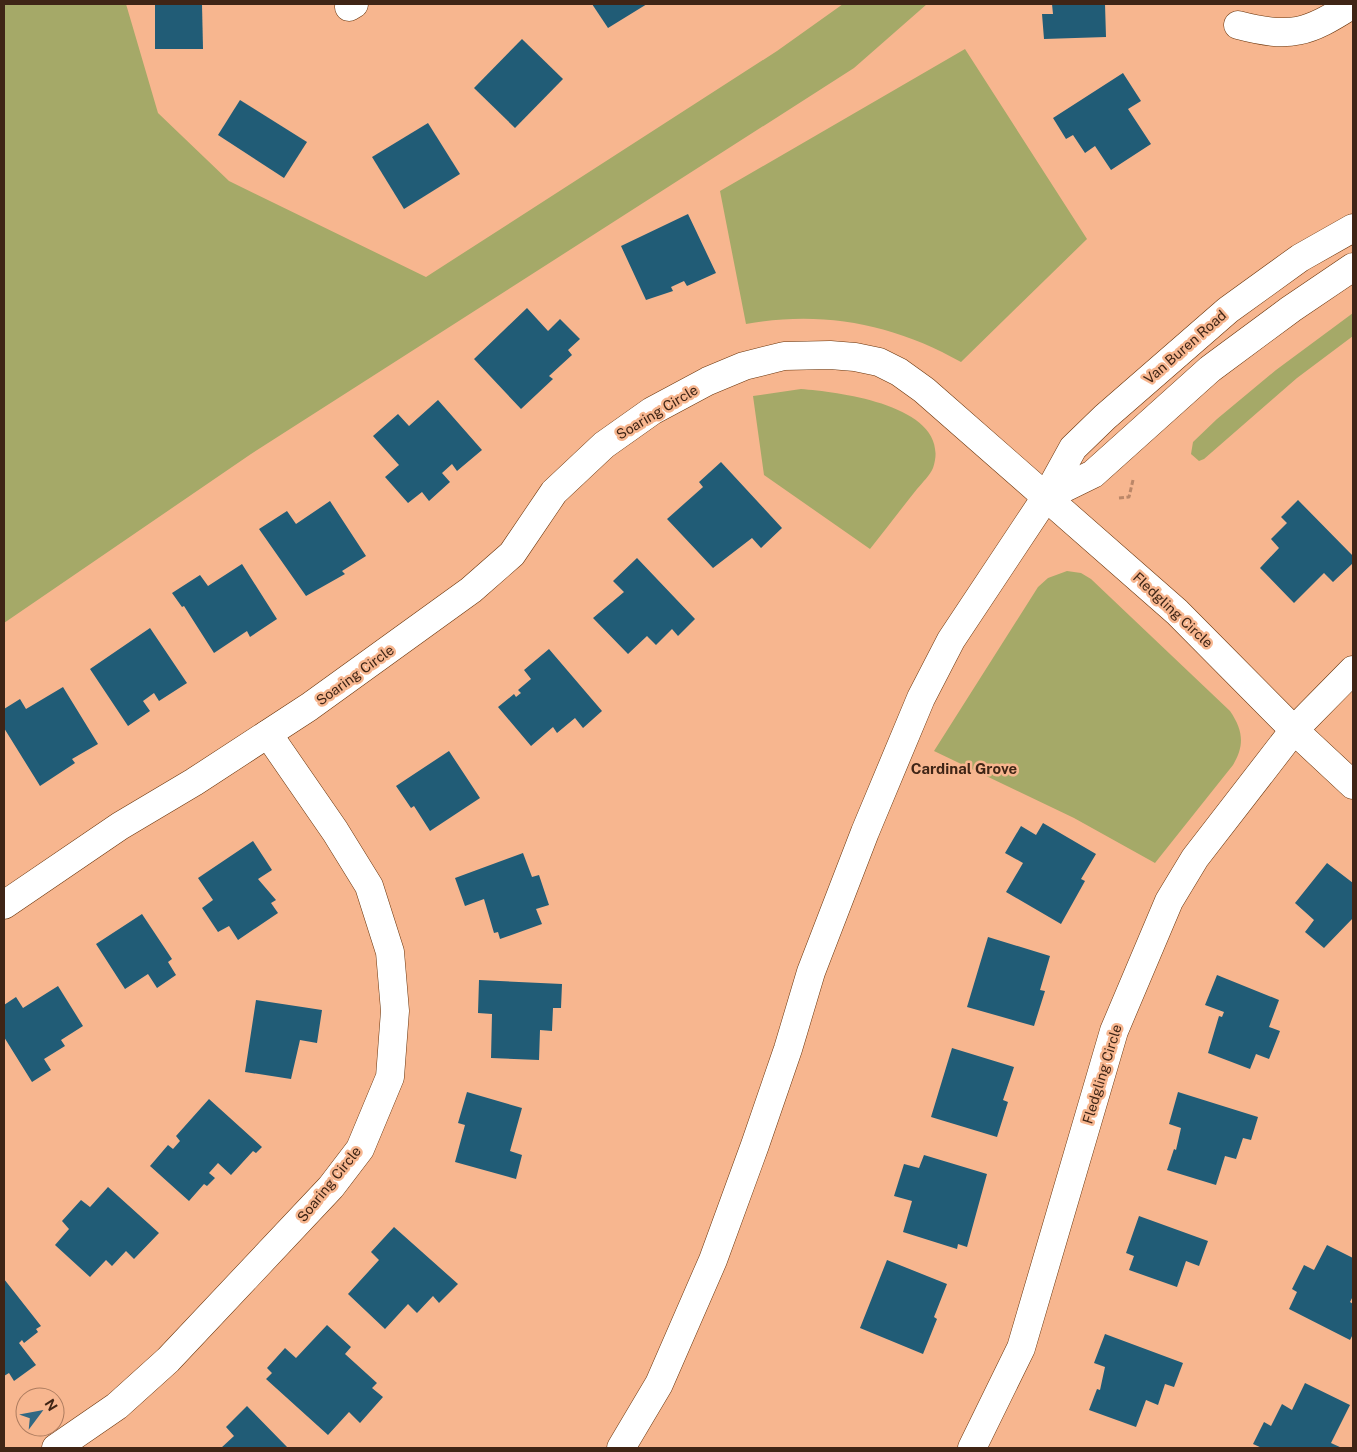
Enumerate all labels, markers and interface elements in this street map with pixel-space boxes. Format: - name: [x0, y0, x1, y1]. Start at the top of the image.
- street label: Van Buren Road: [1141, 307, 1229, 387]
- street label: Soaring Circle: [613, 381, 701, 443]
- street label: Fledgling Circle: [1130, 569, 1216, 651]
- street label: Soaring Circle: [313, 641, 397, 709]
- district label: Cardinal Grove: [911, 760, 1017, 777]
- street label: Fledgling Circle: [1079, 1022, 1125, 1126]
- street label: Soaring Circle: [294, 1143, 364, 1225]
- north arrow: [15, 1387, 65, 1437]
- text: N: [41, 1396, 61, 1414]

